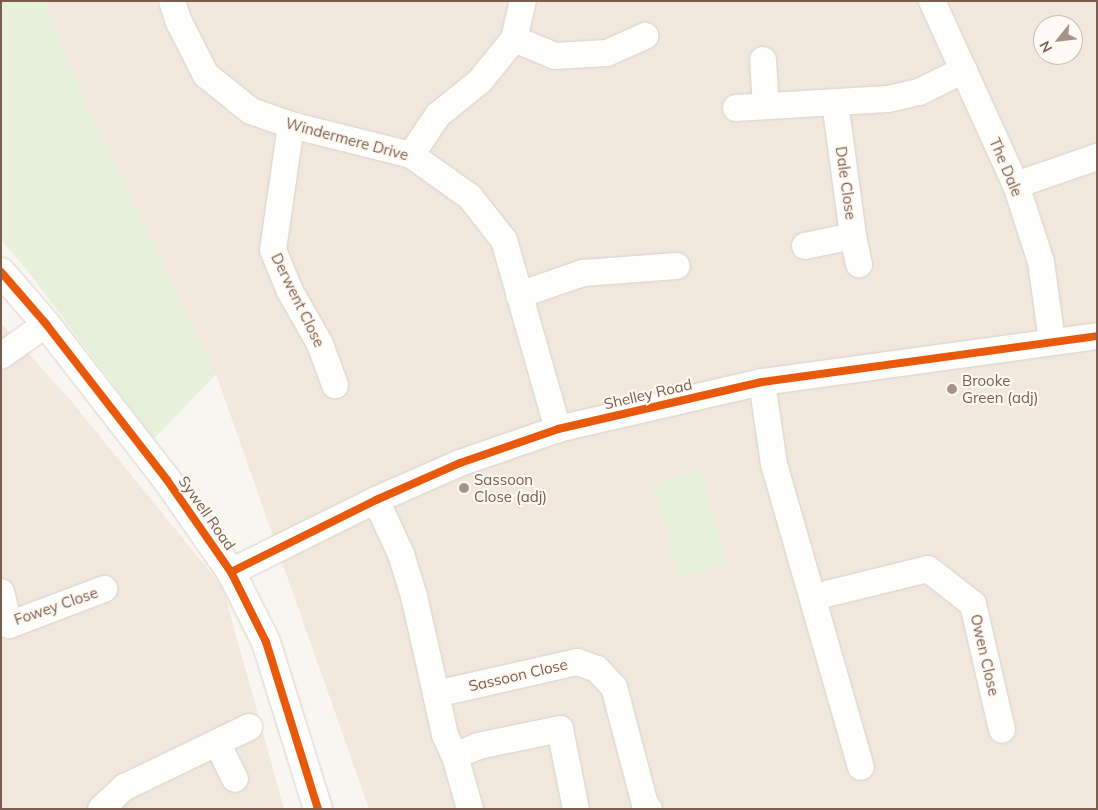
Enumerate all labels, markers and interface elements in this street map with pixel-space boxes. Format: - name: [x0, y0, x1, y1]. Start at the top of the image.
- north arrow: [1033, 15, 1083, 65]
- text: N: [1035, 38, 1056, 56]
- street label: Windermere Drive: [284, 114, 410, 164]
- street label: The Dale: [986, 135, 1026, 199]
- street label: Dale Close: [832, 145, 860, 221]
- street label: Derwent Close: [267, 250, 329, 350]
- place label: Brooke Green (adj): [962, 371, 1038, 406]
- street label: Shelley Road: [602, 375, 694, 413]
- marker: Brooke Green (adj): [946, 383, 958, 395]
- place label: Sassoon Close (adj): [474, 470, 547, 505]
- street label: Sywell Road: [175, 472, 239, 554]
- marker: Sassoon Close (adj): [458, 482, 470, 494]
- street label: Fowey Close: [12, 583, 100, 629]
- street label: Owen Close: [967, 612, 1003, 698]
- street label: Sassoon Close: [467, 655, 569, 695]

